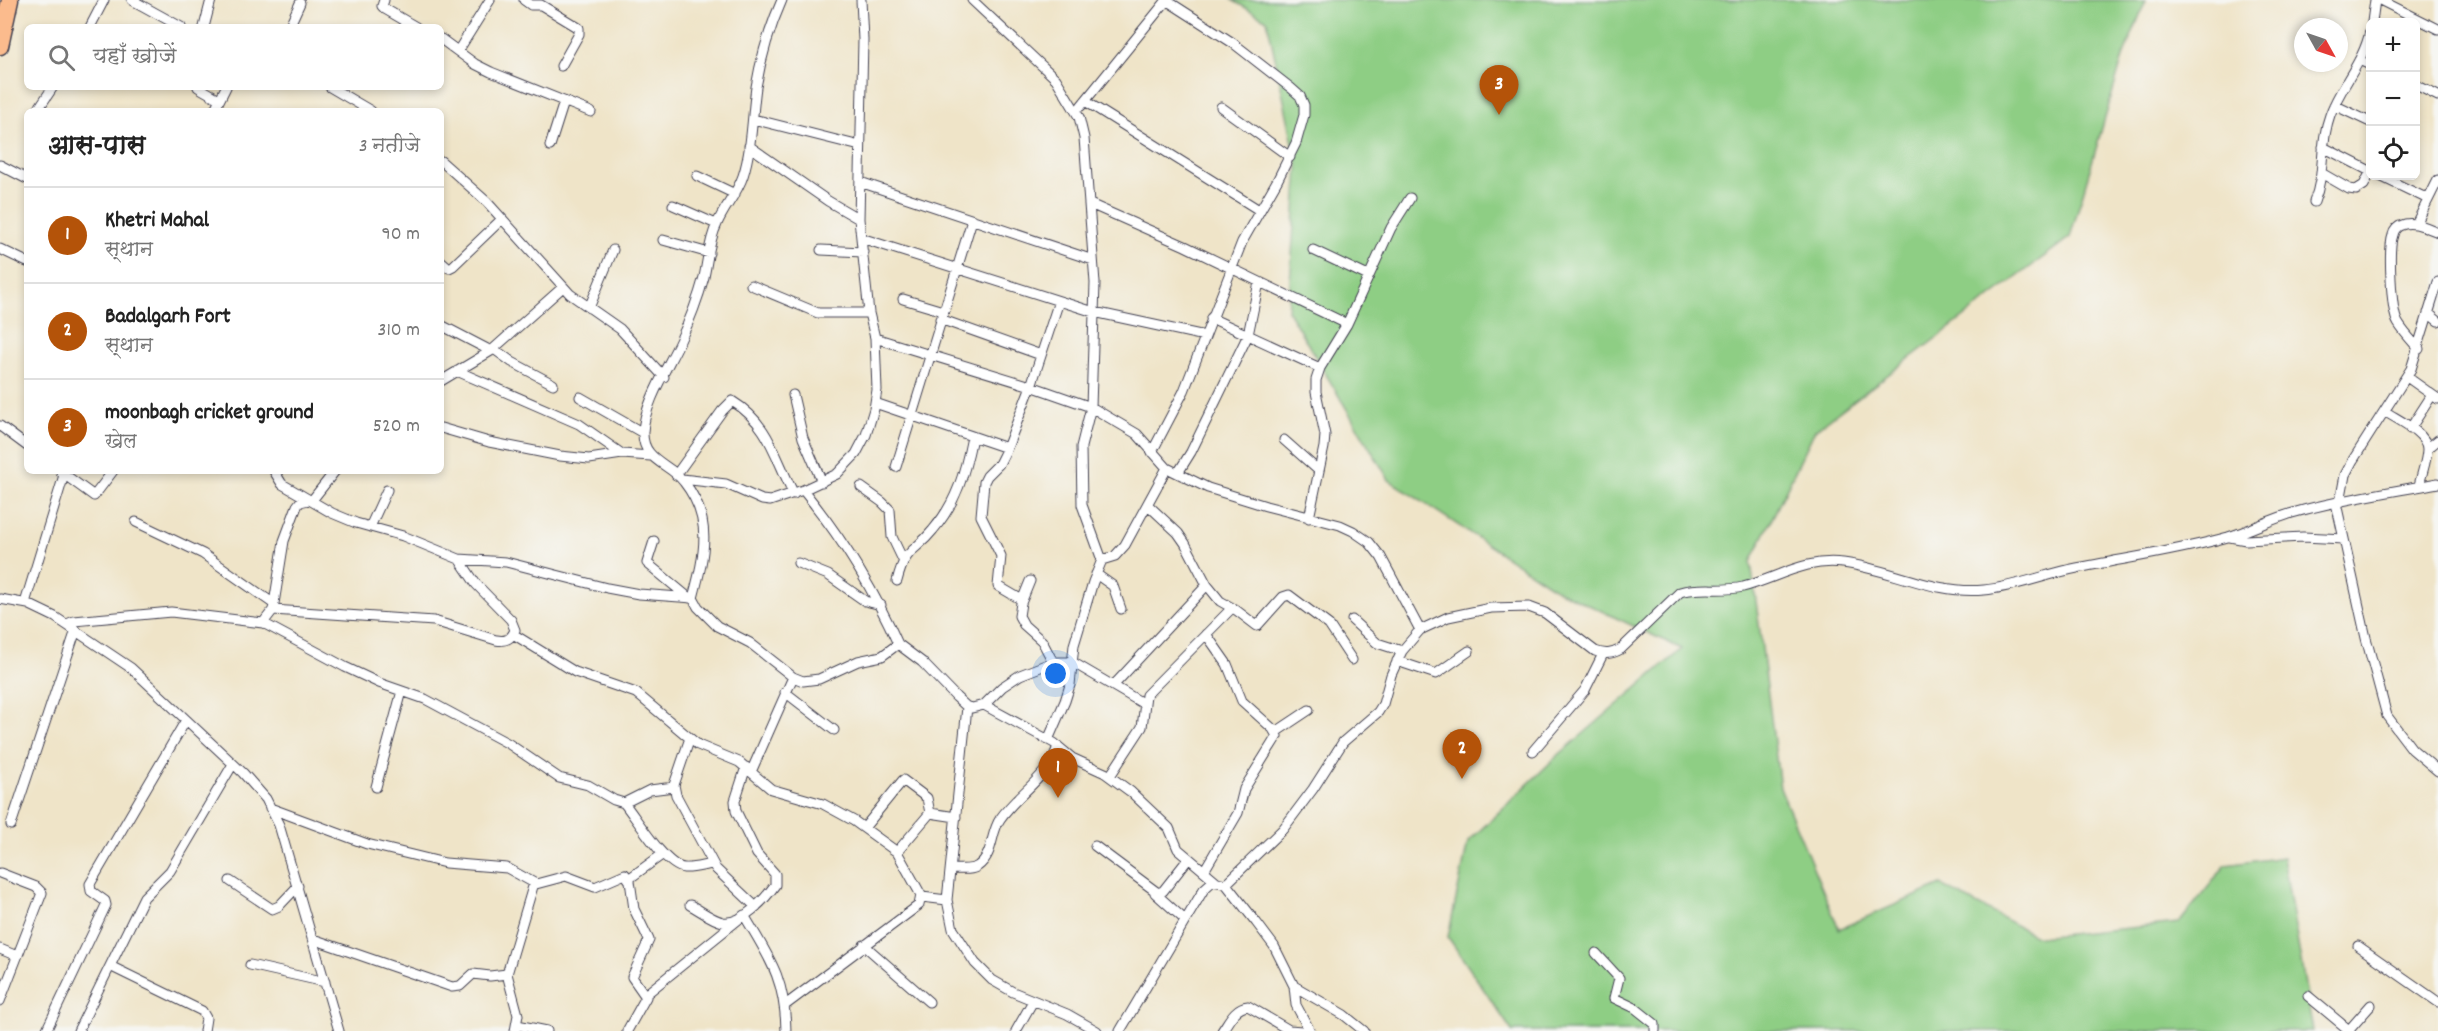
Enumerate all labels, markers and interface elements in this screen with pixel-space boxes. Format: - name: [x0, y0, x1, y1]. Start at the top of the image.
- north arrow: [2294, 18, 2348, 72]
- map controls: [2366, 18, 2420, 180]
- button: +: [2366, 18, 2420, 72]
- search box: [24, 24, 444, 90]
- icon: search: [45, 41, 78, 74]
- text: यहाँ खोजें: [93, 42, 176, 73]
- pin: 3: [1480, 66, 1518, 115]
- button: −: [2366, 72, 2420, 126]
- button: locate: [2366, 126, 2420, 180]
- text: आस-पास: [48, 129, 145, 166]
- text: 3 नतीजे: [359, 133, 420, 161]
- text: Khetri Mahal: [105, 206, 209, 237]
- text: 1: [65, 221, 70, 249]
- text: 90 m: [382, 221, 420, 249]
- text: स्थान: [105, 237, 153, 265]
- text: Badalgarh Fort: [105, 302, 231, 333]
- text: 2: [63, 317, 72, 345]
- text: 310 m: [378, 317, 420, 345]
- text: स्थान: [105, 333, 153, 361]
- text: moonbagh cricket ground: [105, 398, 314, 429]
- text: 3: [63, 413, 72, 441]
- text: 520 m: [373, 413, 420, 441]
- text: खेल: [105, 429, 137, 457]
- your location: [1041, 659, 1070, 688]
- pin: 2: [1442, 730, 1482, 779]
- pin: 1: [1038, 748, 1078, 798]

